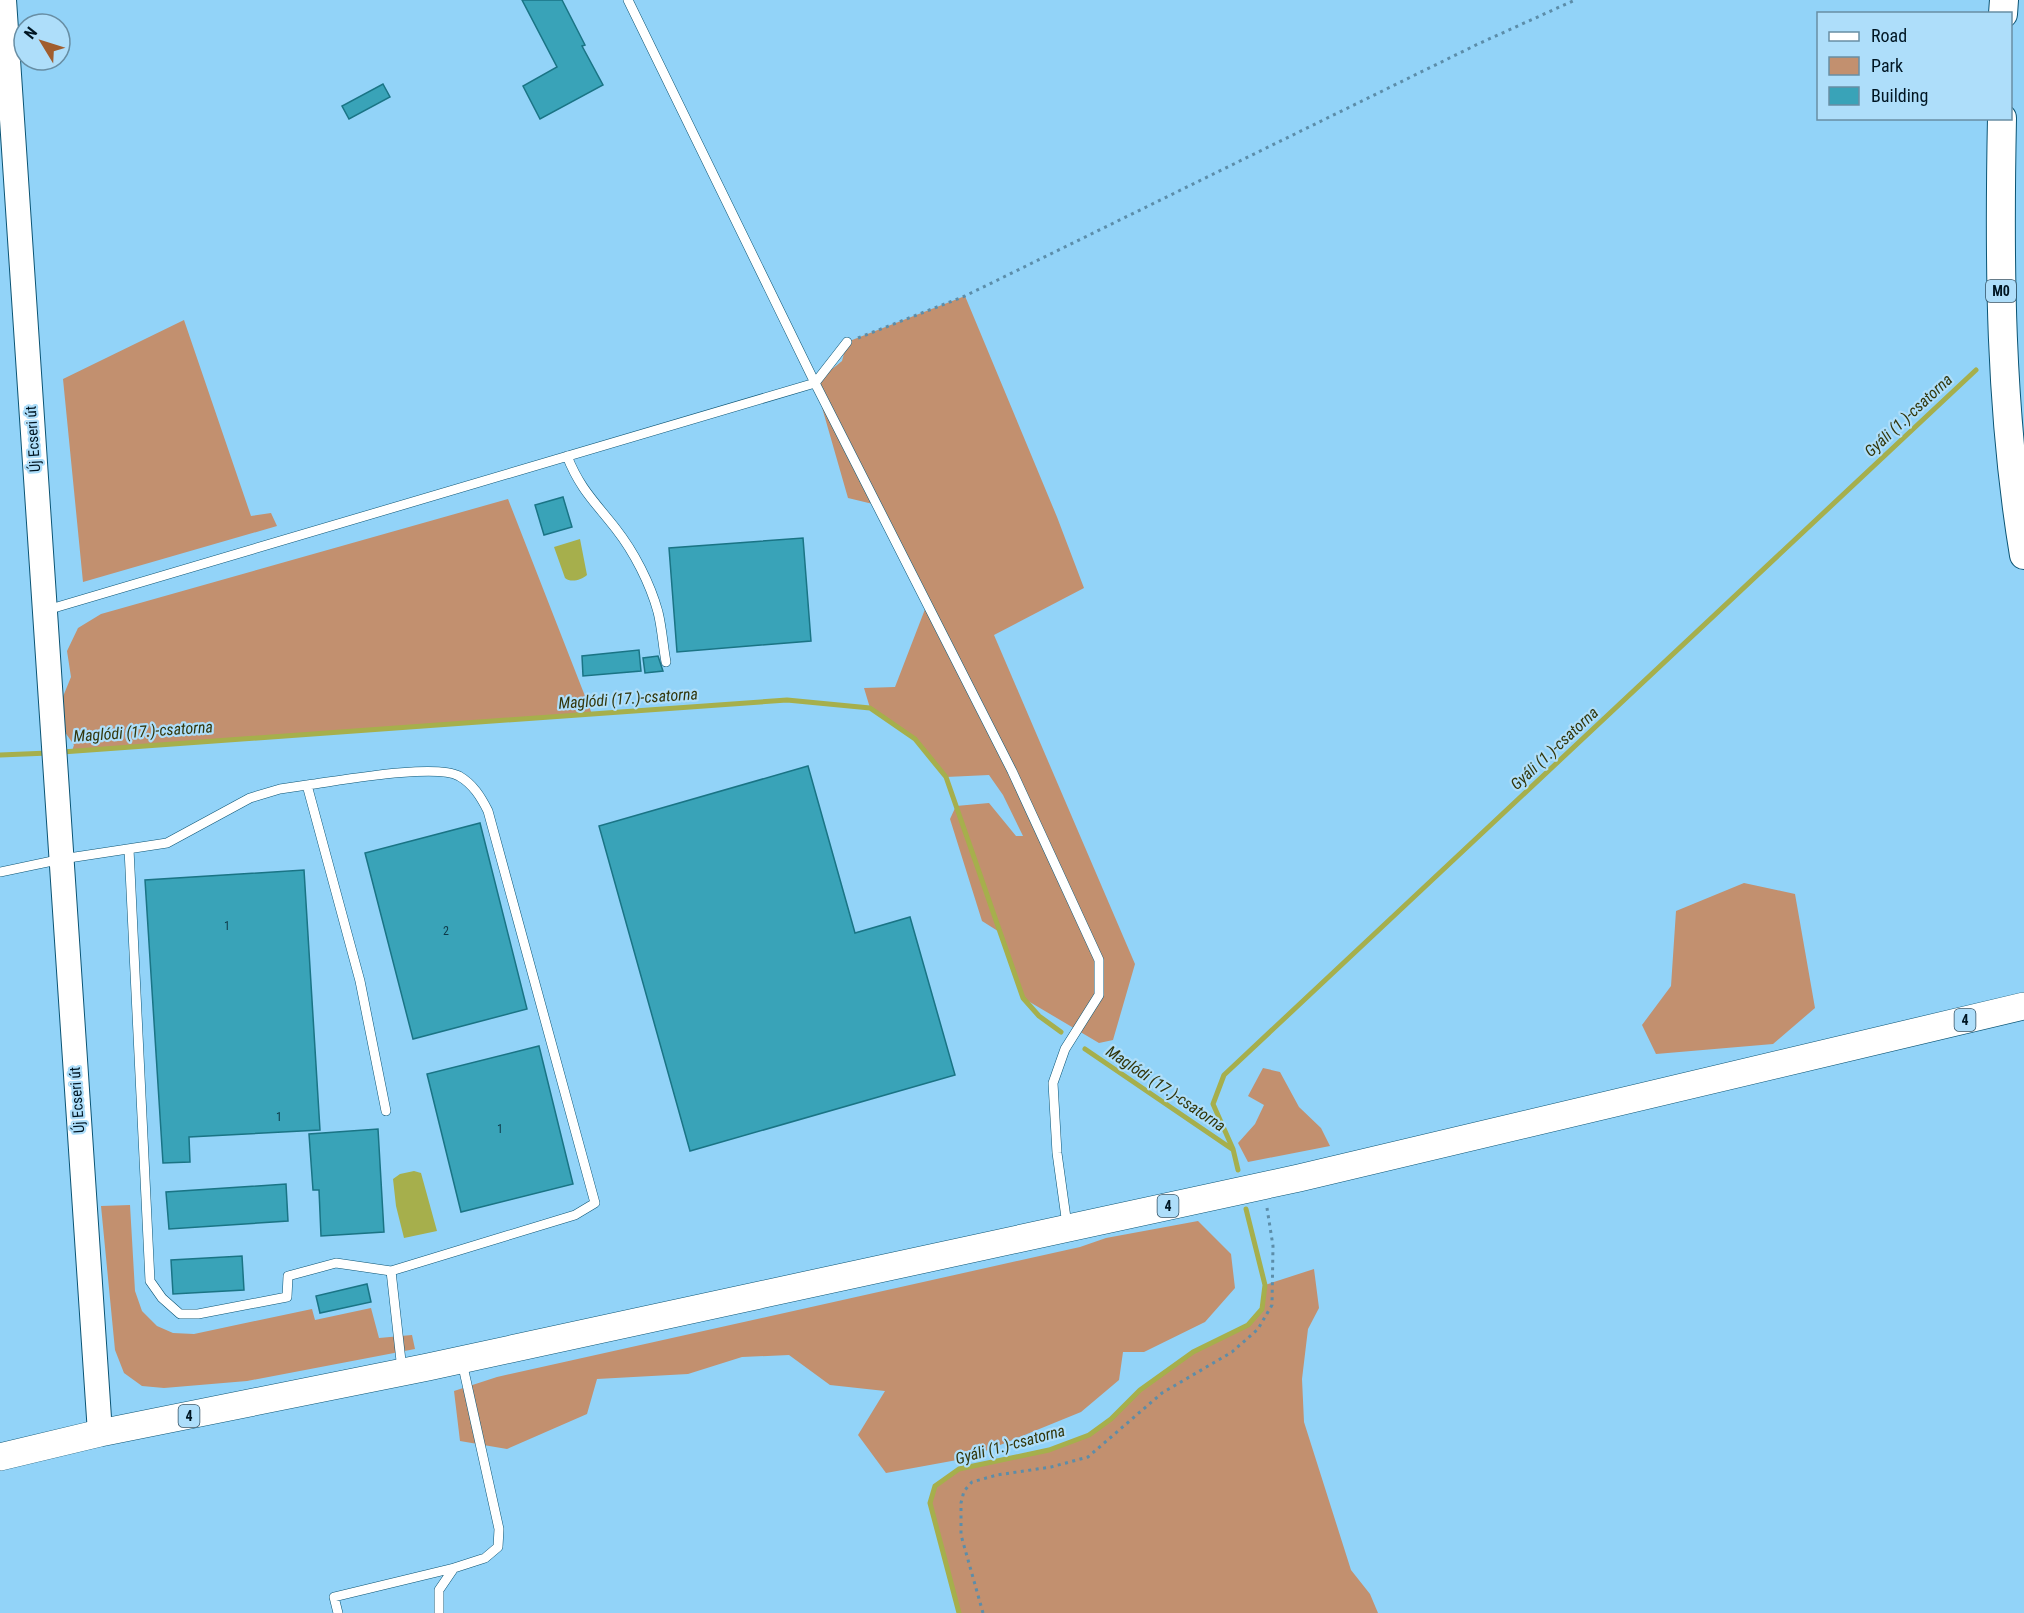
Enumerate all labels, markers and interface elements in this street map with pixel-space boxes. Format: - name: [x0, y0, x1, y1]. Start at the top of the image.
- north arrow: [12, 12, 72, 72]
- legend: [1817, 12, 2012, 120]
- text: N: [20, 23, 41, 43]
- text: Road: [1871, 25, 1907, 46]
- text: Park: [1871, 55, 1903, 76]
- text: Building: [1871, 85, 1928, 106]
- road number: M0: [1986, 280, 2016, 302]
- water label: Gyáli (1.)-csatorna: [1861, 370, 1956, 461]
- street label: Új Ecseri út: [22, 405, 44, 473]
- water label: Maglódi (17.)-csatorna: [558, 684, 698, 713]
- water label: Gyáli (1.)-csatorna: [1507, 703, 1602, 794]
- water label: Maglódi (17.)-csatorna: [73, 717, 213, 746]
- house number: 1: [224, 919, 230, 933]
- house number: 2: [443, 924, 449, 938]
- road number: 4: [1954, 1009, 1976, 1031]
- water label: Maglódi (17.)-csatorna: [1102, 1041, 1229, 1135]
- street label: Új Ecseri út: [66, 1066, 88, 1134]
- house number: 1: [276, 1110, 282, 1124]
- house number: 1: [497, 1122, 503, 1136]
- road number: 4: [1158, 1195, 1178, 1217]
- road number: 4: [178, 1405, 200, 1427]
- water label: Gyáli (1.)-csatorna: [953, 1421, 1067, 1468]

